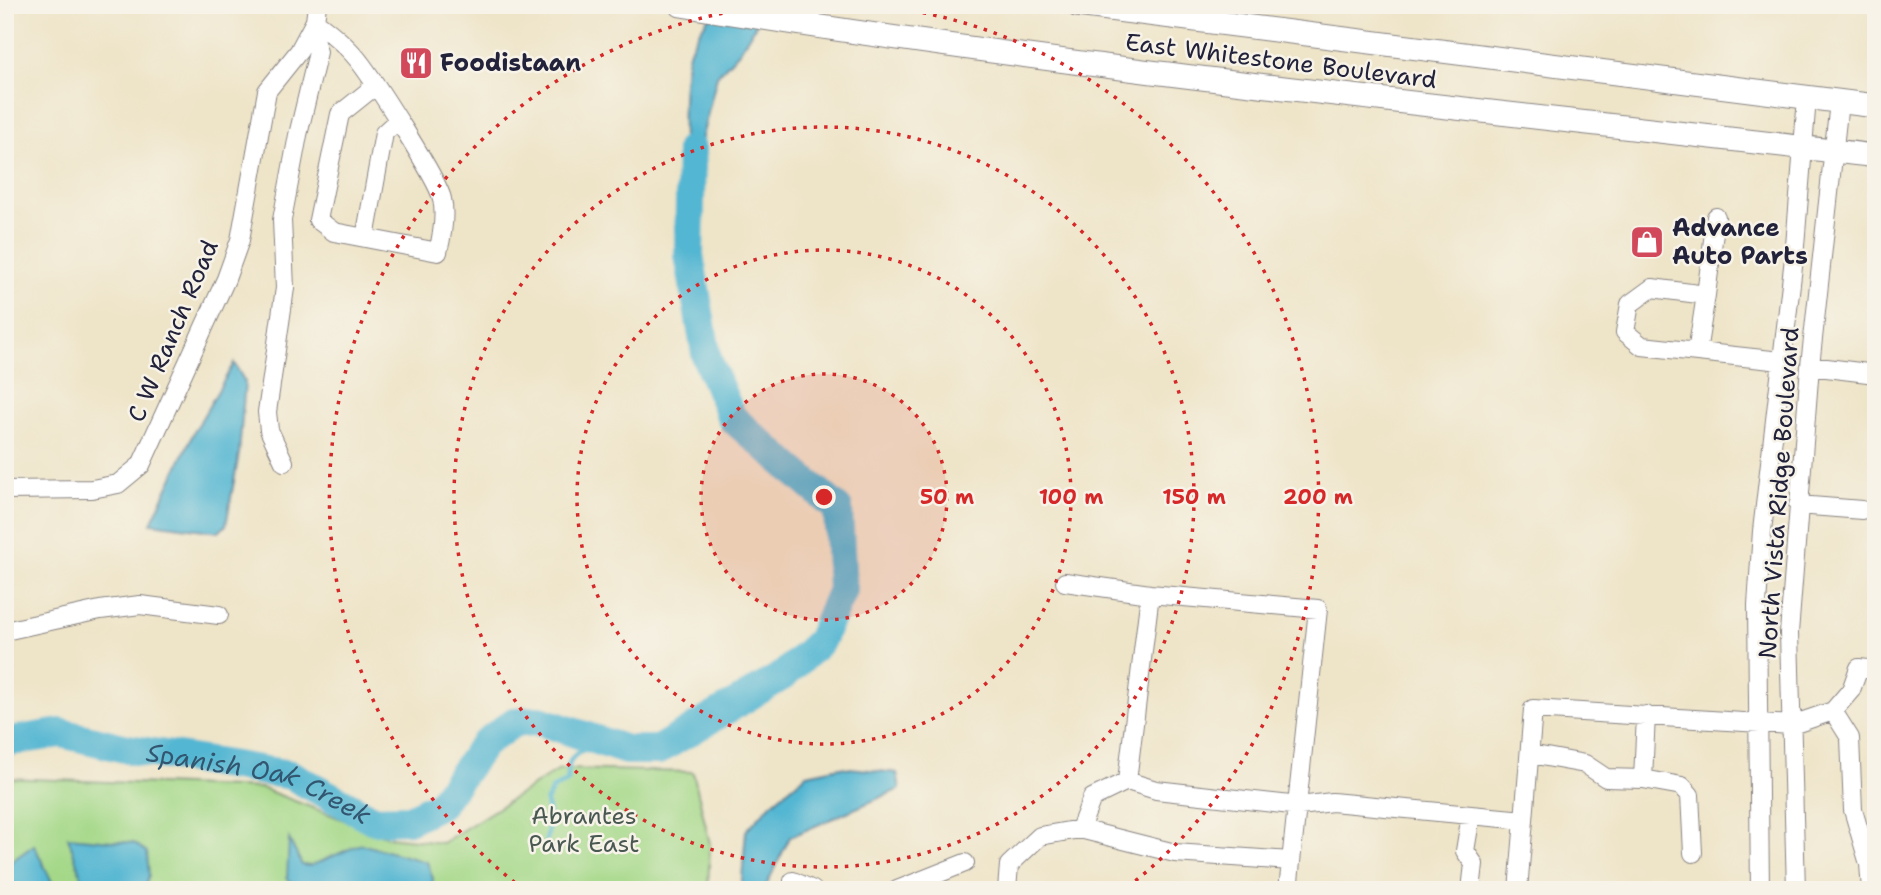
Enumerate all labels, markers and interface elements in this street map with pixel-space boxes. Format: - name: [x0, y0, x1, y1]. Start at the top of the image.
- street label: East Whitestone Boulevard: [1123, 26, 1439, 96]
- restaurant icon: Foodistaan: [397, 44, 435, 82]
- place label: Foodistaan: [440, 47, 581, 79]
- place label: Advance Auto Parts: [1672, 212, 1808, 272]
- shop icon: Advance Auto Parts: [1628, 223, 1666, 261]
- street label: C W Ranch Road: [120, 235, 226, 427]
- street label: North Vista Ridge Boulevard: [1751, 326, 1807, 660]
- text: 50 m: [920, 483, 974, 511]
- text: 100 m: [1039, 483, 1103, 511]
- text: 150 m: [1162, 483, 1226, 511]
- text: 200 m: [1283, 483, 1353, 511]
- centre of rings: [812, 485, 836, 509]
- water label: Spanish Oak Creek: [144, 734, 378, 832]
- park label: Abrantes Park East: [528, 800, 640, 860]

